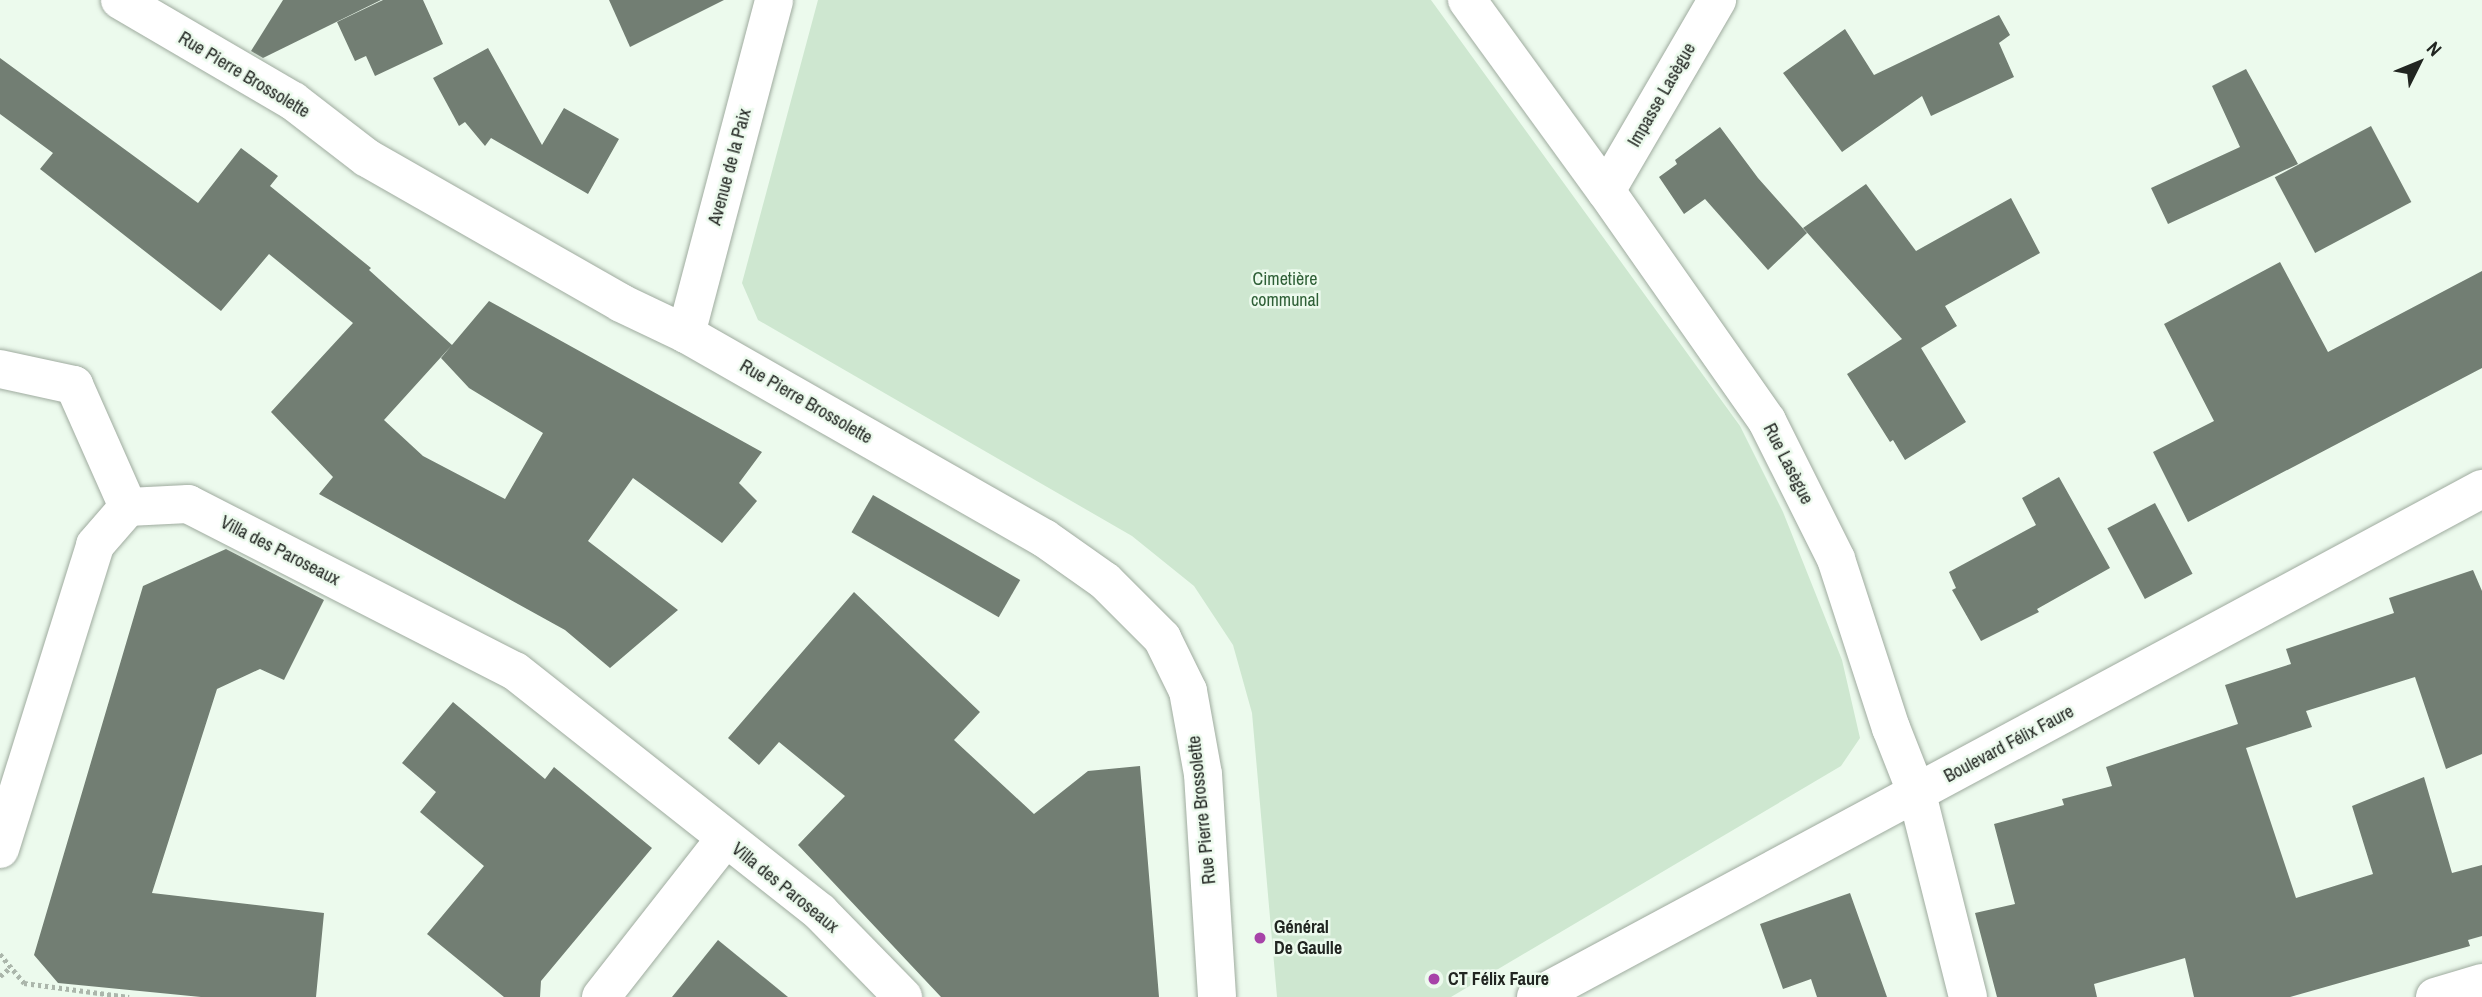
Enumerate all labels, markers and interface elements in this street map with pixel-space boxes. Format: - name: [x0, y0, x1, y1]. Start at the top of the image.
- street label: Rue Pierre Brossolette: [174, 27, 314, 123]
- north arrow: [2384, 28, 2454, 98]
- text: N: [2421, 36, 2448, 62]
- street label: Impasse Lasègue: [1624, 39, 1700, 151]
- street label: Avenue de la Paix: [704, 106, 756, 228]
- park label: Cimetière communal: [1251, 269, 1319, 312]
- street label: Rue Pierre Brossolette: [736, 355, 876, 449]
- street label: Rue Lasègue: [1758, 420, 1818, 508]
- street label: Villa des Paroseaux: [217, 512, 343, 590]
- street label: Boulevard Félix Faure: [1940, 701, 2078, 787]
- street label: Rue Pierre Brossolette: [1183, 735, 1221, 885]
- street label: Villa des Paroseaux: [727, 838, 843, 938]
- place label: Général De Gaulle: [1274, 917, 1342, 960]
- marker: Général De Gaulle: [1252, 930, 1268, 946]
- place label: CT Félix Faure: [1448, 968, 1549, 990]
- marker: CT Félix Faure: [1426, 971, 1442, 987]

